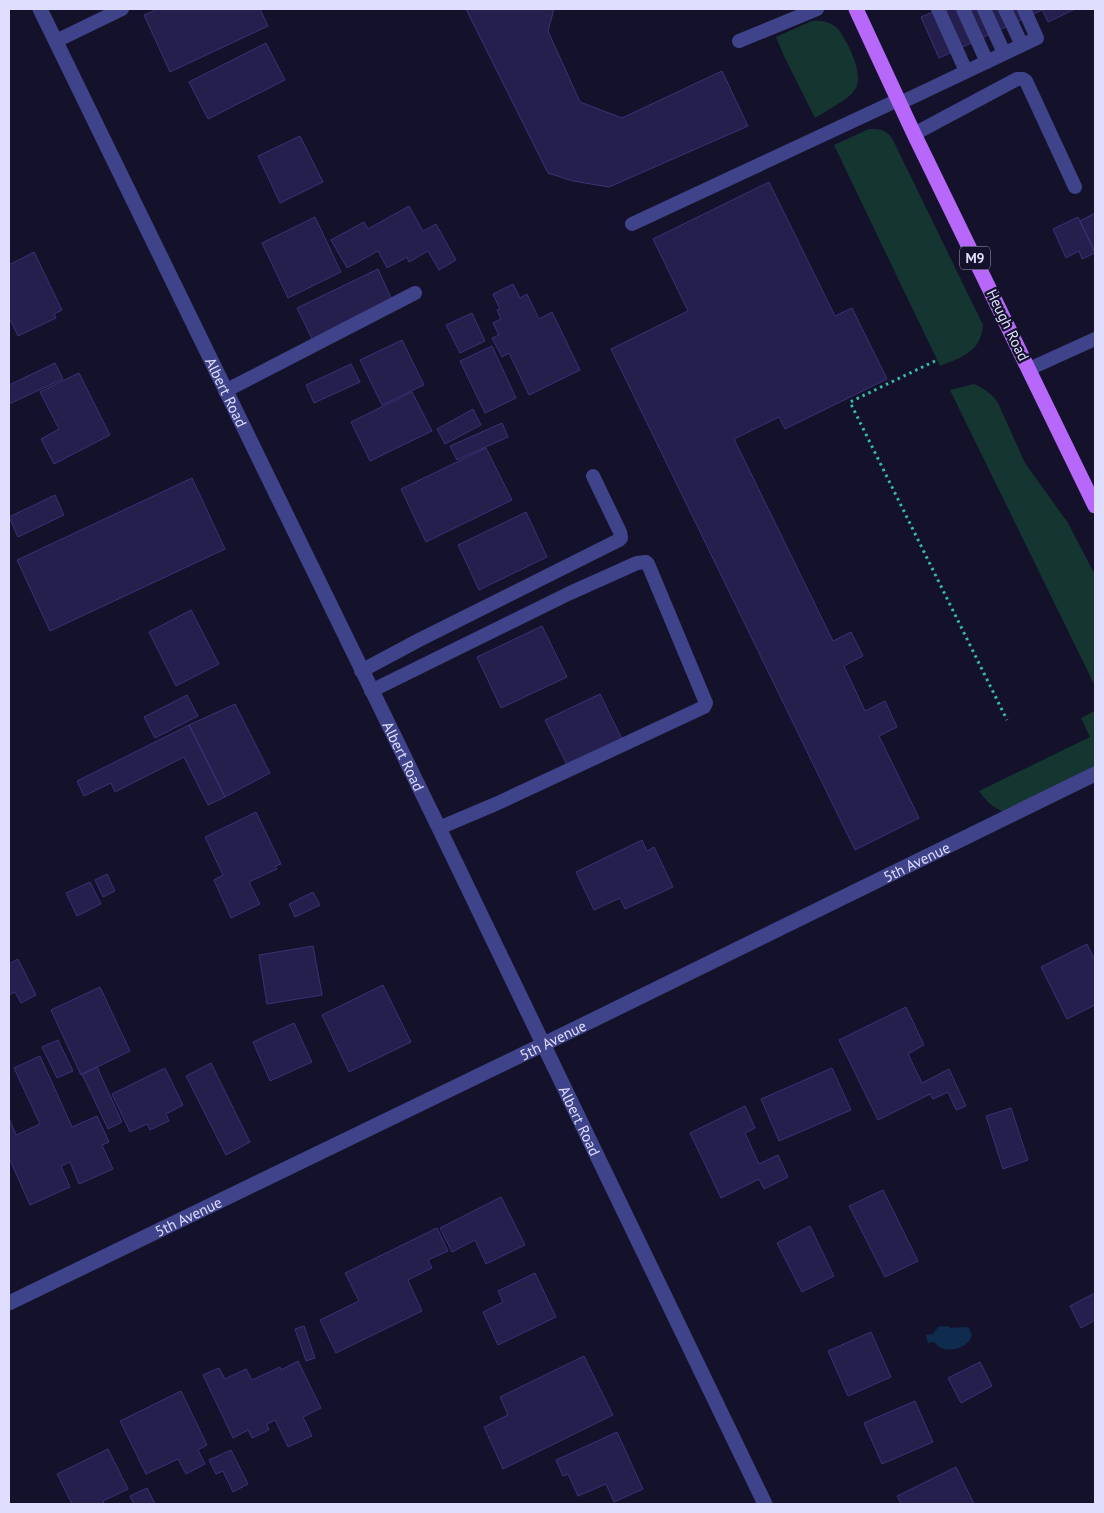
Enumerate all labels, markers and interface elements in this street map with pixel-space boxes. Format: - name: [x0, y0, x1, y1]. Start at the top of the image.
- road number: M9: [960, 247, 990, 270]
- street label: Heugh Road: [982, 286, 1034, 364]
- street label: Albert Road: [202, 354, 252, 430]
- street label: Albert Road: [379, 718, 429, 794]
- street label: 5th Avenue: [880, 837, 953, 886]
- street label: 5th Avenue: [516, 1015, 589, 1064]
- street label: Albert Road: [555, 1083, 605, 1159]
- street label: 5th Avenue: [152, 1192, 225, 1241]

